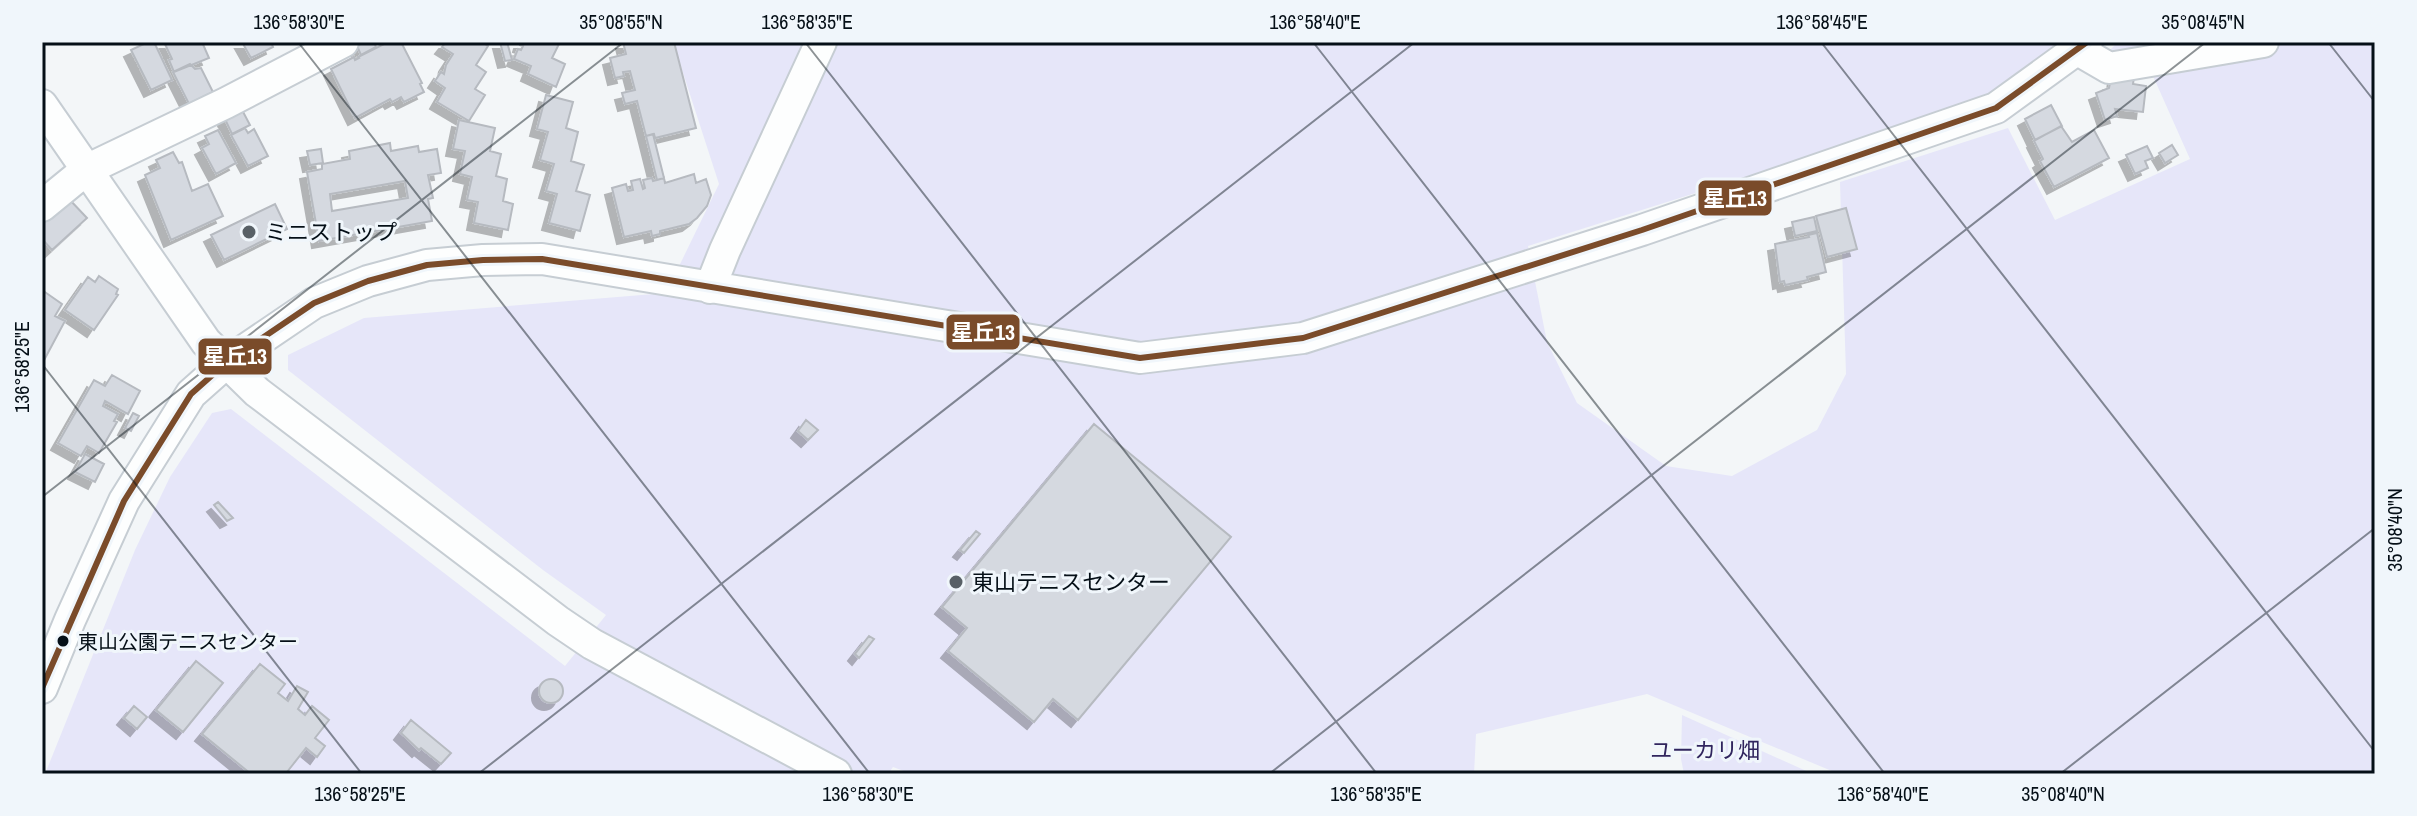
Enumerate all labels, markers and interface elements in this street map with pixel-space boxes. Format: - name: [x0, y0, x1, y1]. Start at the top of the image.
- text: 136°58'30"E: [253, 8, 345, 35]
- text: 35°08'55"N: [579, 8, 663, 35]
- text: 136°58'35"E: [761, 8, 853, 35]
- text: 136°58'40"E: [1269, 8, 1361, 35]
- text: 136°58'45"E: [1776, 8, 1868, 35]
- text: 35°08'45"N: [2161, 8, 2245, 35]
- line badge: 星丘13: [1697, 179, 1773, 217]
- text: 星丘13: [1703, 183, 1767, 213]
- place label: ミニストップ: [265, 217, 397, 247]
- marker: ミニストップ: [240, 223, 258, 241]
- line badge: 星丘13: [945, 313, 1021, 351]
- text: 星丘13: [951, 317, 1015, 347]
- text: 136°58'25"E: [8, 321, 35, 413]
- line badge: 星丘13: [197, 337, 273, 376]
- text: 星丘13: [203, 341, 267, 371]
- text: 35°08'40"N: [2381, 488, 2408, 572]
- place label: 東山テニスセンター: [972, 567, 1170, 597]
- marker: 東山テニスセンター: [947, 573, 965, 591]
- place label: 東山公園テニスセンター: [78, 628, 298, 655]
- marker: 東山公園テニスセンター: [55, 633, 71, 649]
- park label: ユーカリ畑: [1650, 735, 1760, 765]
- text: 136°58'25"E: [314, 780, 406, 807]
- text: 136°58'30"E: [822, 780, 914, 807]
- text: 136°58'35"E: [1330, 780, 1422, 807]
- text: 136°58'40"E: [1837, 780, 1929, 807]
- text: 35°08'40"N: [2021, 780, 2105, 807]

